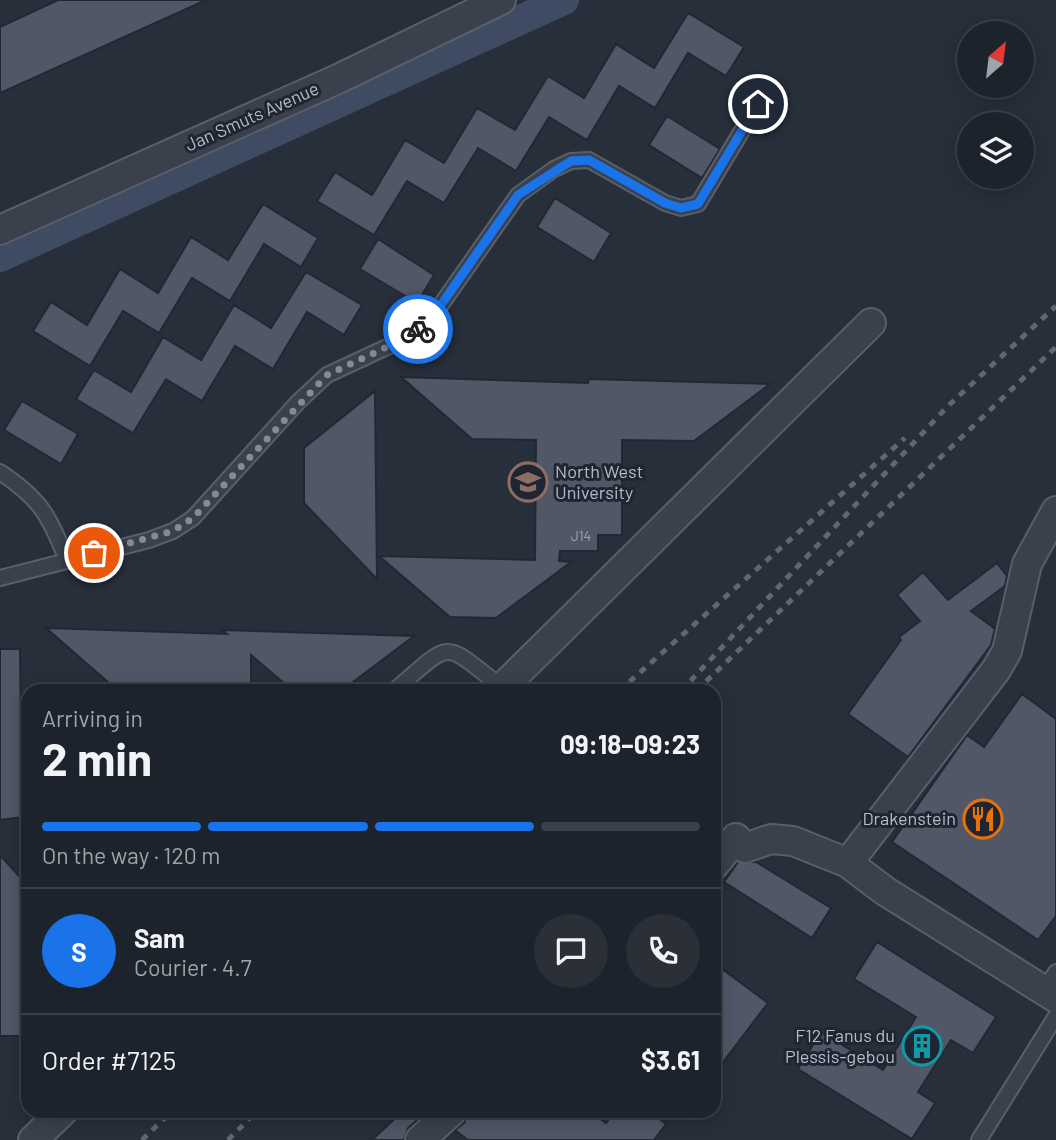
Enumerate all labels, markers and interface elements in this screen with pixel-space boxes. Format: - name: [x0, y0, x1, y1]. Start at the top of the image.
- north arrow: [957, 21, 1034, 98]
- map controls: [957, 21, 1034, 189]
- pin: [728, 74, 788, 134]
- street label: Jan Smuts Avenue: [181, 77, 322, 155]
- icon: home: [739, 85, 777, 123]
- button: layers: [957, 112, 1034, 189]
- courier: [383, 294, 453, 364]
- icon: bike: [399, 310, 437, 348]
- place label: North West University: [555, 460, 643, 503]
- school or university icon: North West University: [507, 461, 549, 503]
- pin: [64, 523, 124, 583]
- house number: J14: [571, 527, 591, 544]
- icon: bag: [75, 534, 113, 572]
- text: Arriving in: [42, 704, 143, 732]
- text: 09:18–09:23: [560, 728, 700, 759]
- text: 2 min: [42, 730, 152, 785]
- restaurant icon: Drakenstein: [962, 798, 1004, 840]
- place label: Drakenstein: [862, 807, 956, 829]
- text: On the way · 120 m: [42, 841, 220, 869]
- button: chat: [534, 914, 608, 988]
- button: phone: [626, 914, 700, 988]
- text: Sam: [134, 922, 185, 953]
- text: S: [71, 936, 87, 967]
- text: Courier · 4.7: [134, 953, 252, 981]
- place label: F12 Fanus du Plessis-gebou: [785, 1024, 895, 1067]
- building icon: F12 Fanus du Plessis-gebou: [901, 1025, 943, 1067]
- text: Order #7125: [42, 1044, 176, 1075]
- text: $3.61: [641, 1044, 700, 1075]

